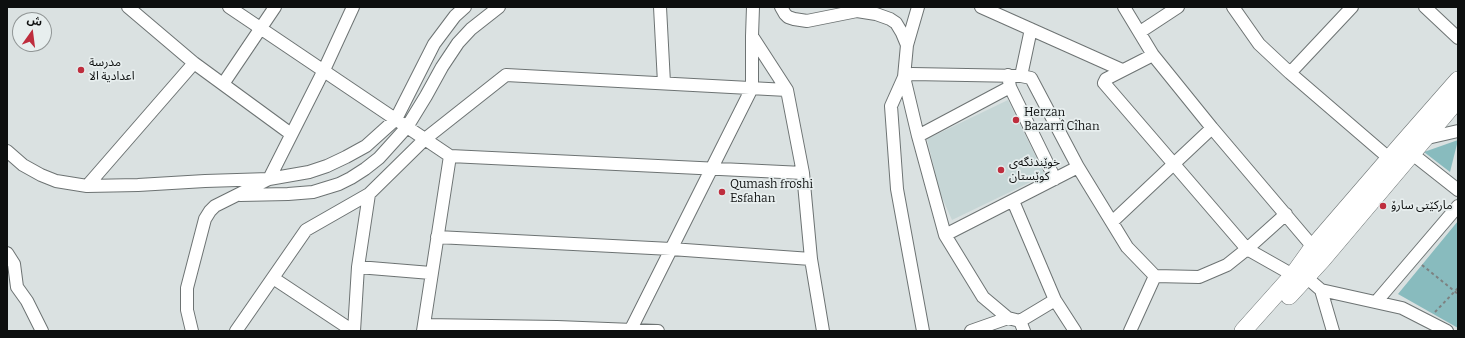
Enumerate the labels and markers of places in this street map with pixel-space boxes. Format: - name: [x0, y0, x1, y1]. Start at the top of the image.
- place label: مدرسة اعدادية الا: [89, 56, 135, 84]
- marker: مدرسة اعدادية الا: [76, 65, 86, 75]
- place label: Herzan Bazarrî Cîhan: [1024, 106, 1099, 134]
- marker: Herzan Bazarrî Cîhan: [1011, 115, 1021, 125]
- place label: خوێندنگەی کوێستان: [1009, 156, 1060, 184]
- marker: خوێندنگەی کوێستان: [996, 165, 1006, 175]
- place label: Qumash froshi Esfahan: [730, 178, 813, 206]
- marker: Qumash froshi Esfahan: [717, 187, 727, 197]
- place label: مارکێتی سارۆ: [1391, 199, 1453, 213]
- marker: مارکێتی سارۆ: [1378, 201, 1388, 211]

